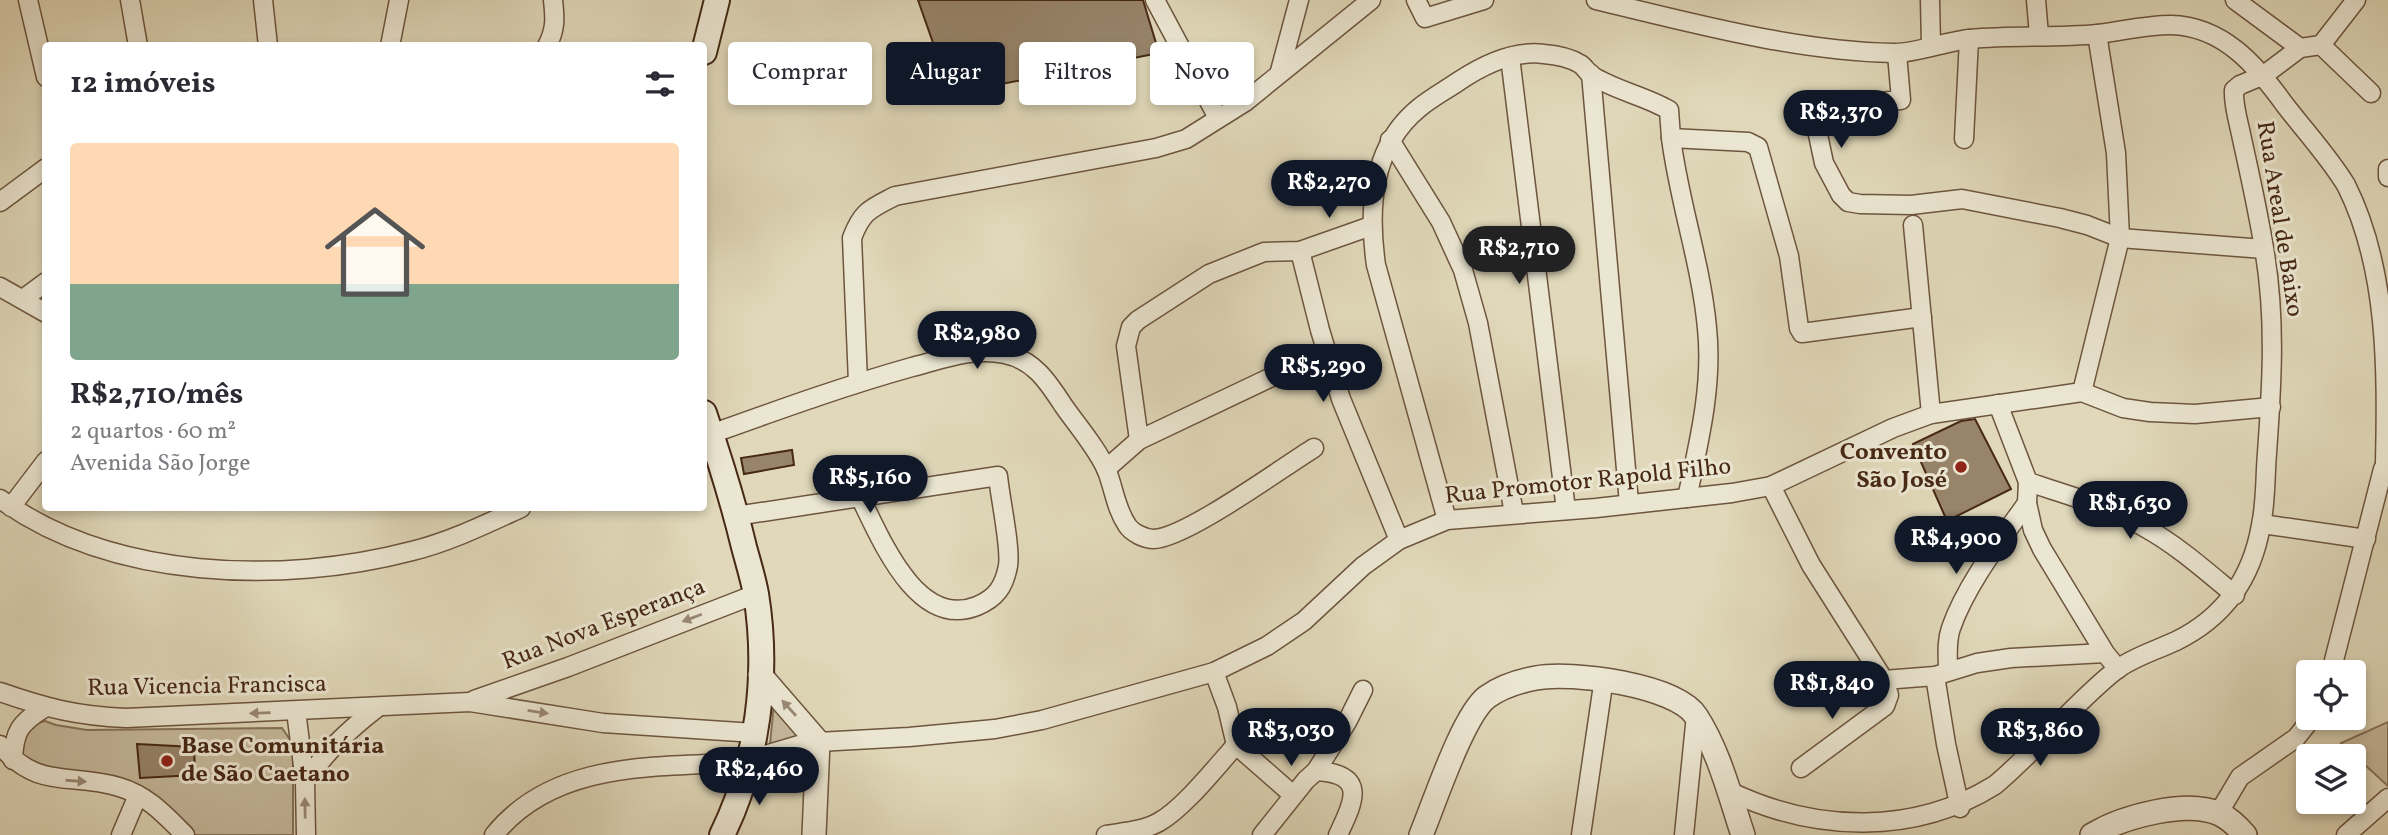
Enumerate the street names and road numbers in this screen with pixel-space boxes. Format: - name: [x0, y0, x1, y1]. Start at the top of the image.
- street label: Rua Areal de Baixo: [2247, 119, 2311, 319]
- street label: Rua Promotor Rapold Filho: [1443, 450, 1733, 514]
- street label: Rua Nova Esperança: [497, 571, 711, 679]
- street label: Rua Vicencia Francisca: [87, 668, 327, 706]

